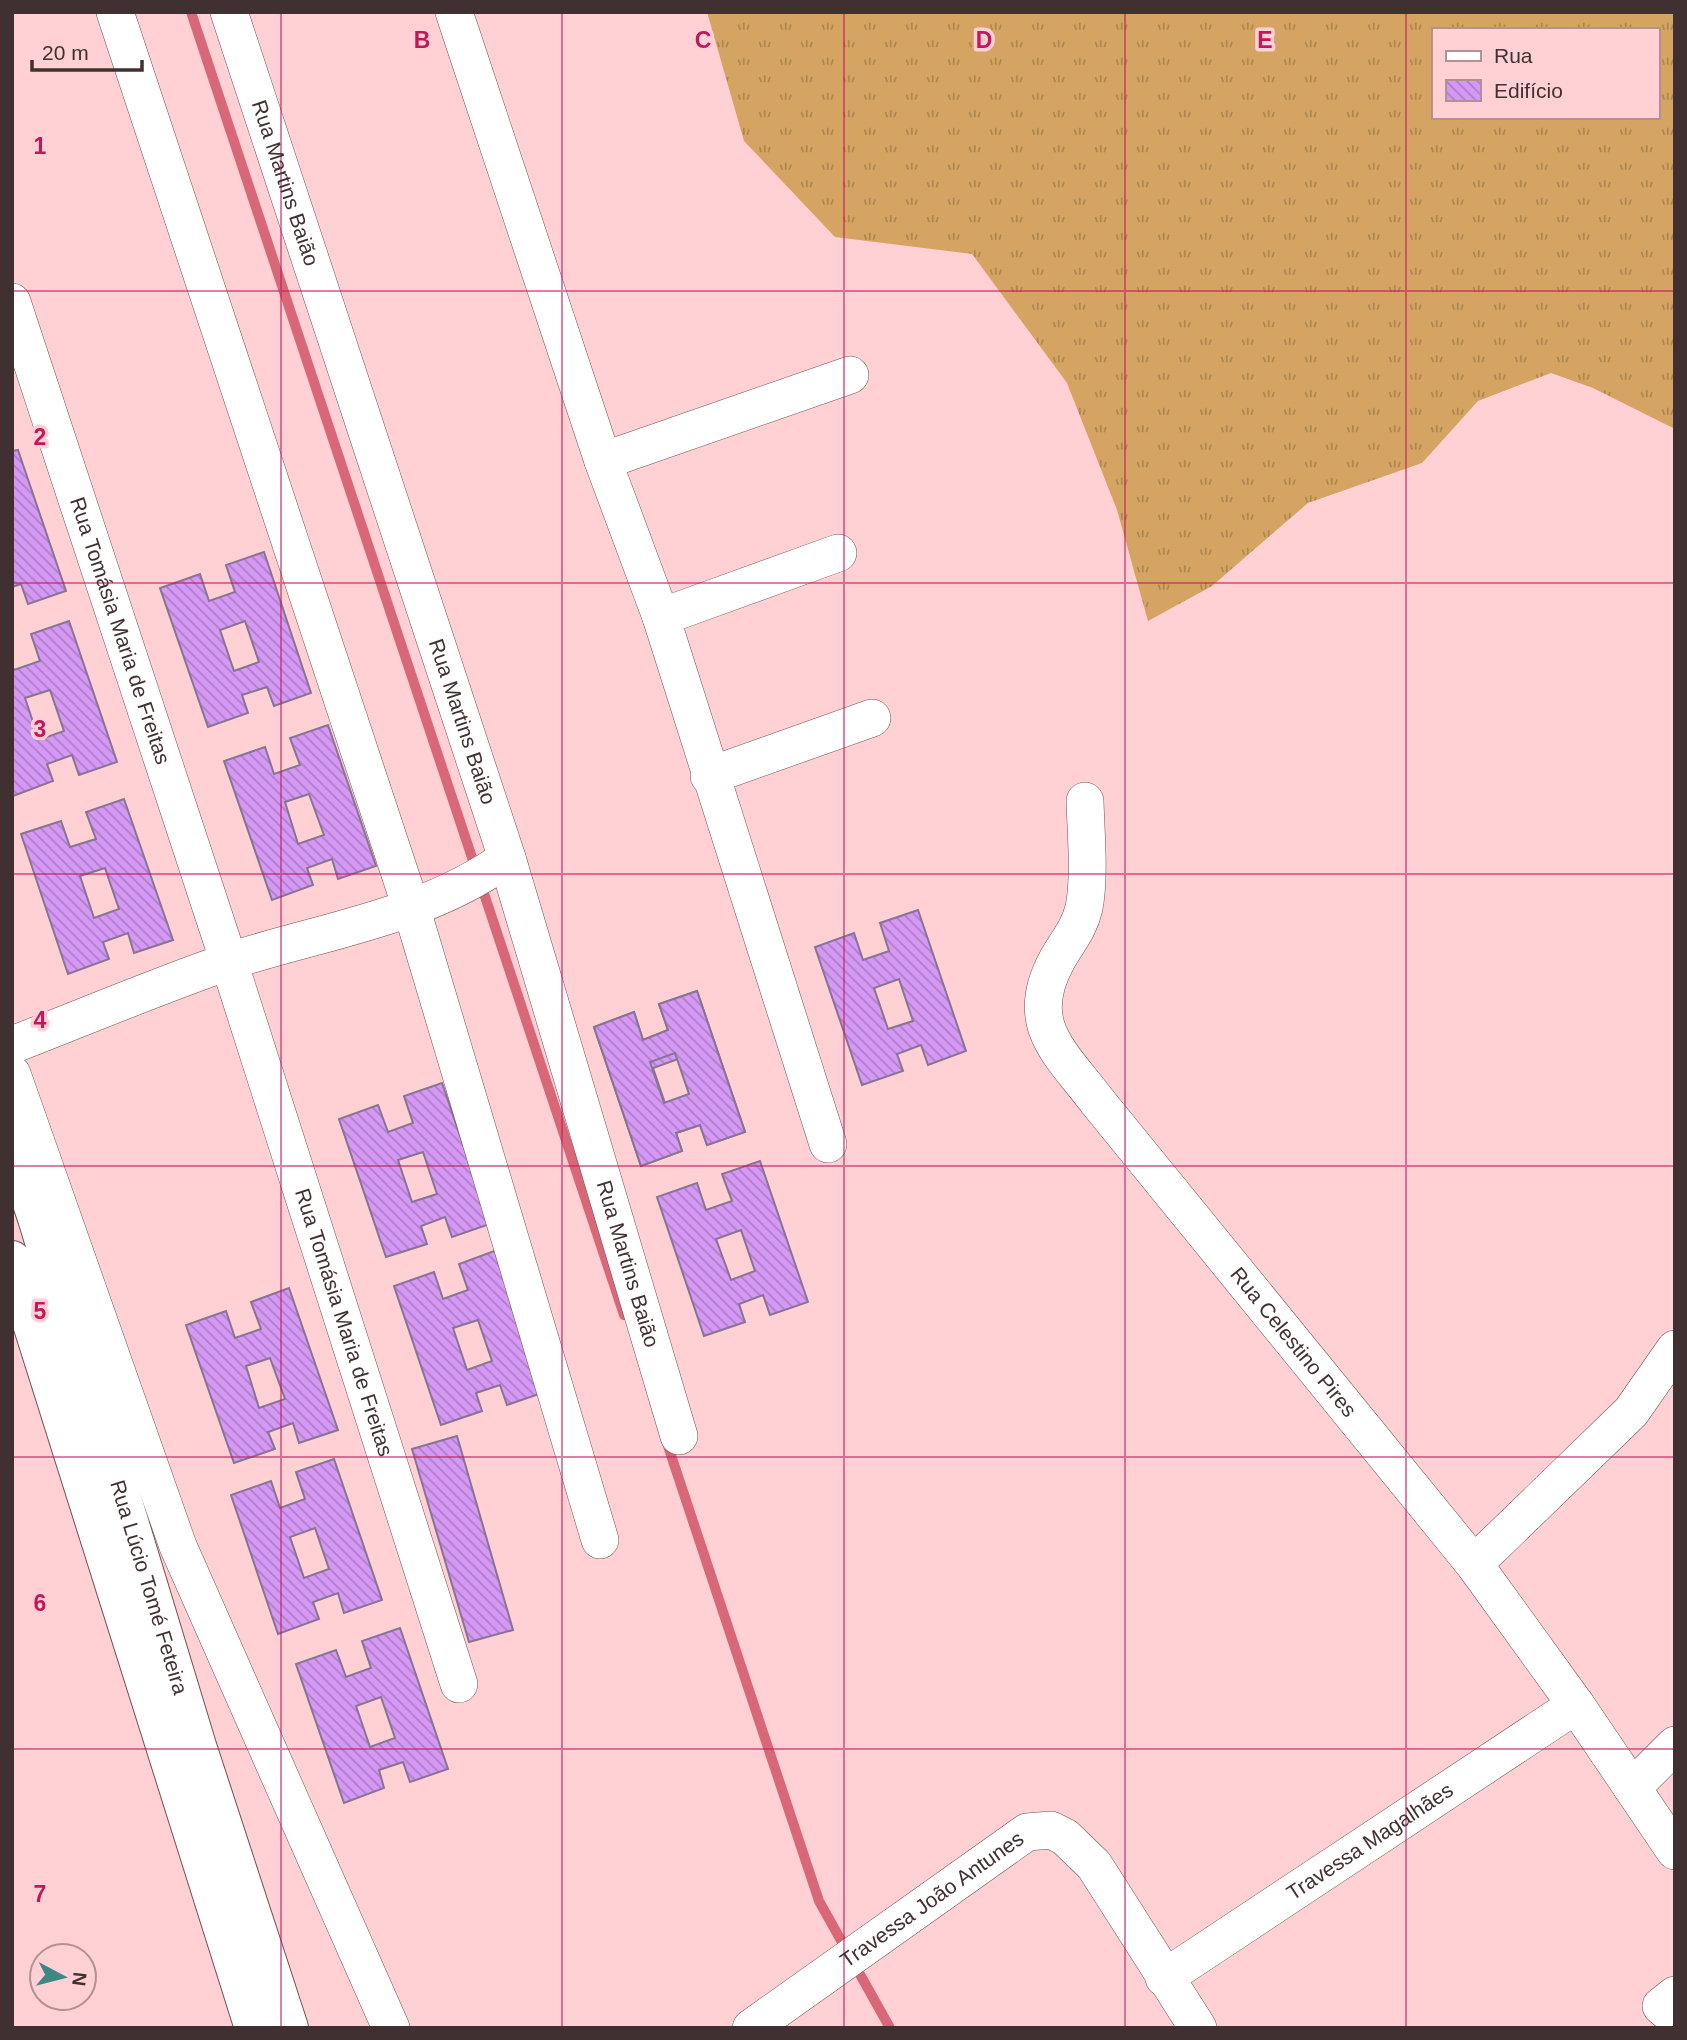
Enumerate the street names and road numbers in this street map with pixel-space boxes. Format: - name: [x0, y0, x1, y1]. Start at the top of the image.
- street label: Rua Martins Baião: [248, 97, 324, 269]
- street label: Rua Tomásia Maria de Freitas: [66, 494, 175, 767]
- street label: Rua Martins Baião: [425, 636, 501, 807]
- street label: Rua Martins Baião: [593, 1178, 664, 1350]
- street label: Rua Tomásia Maria de Freitas: [291, 1185, 398, 1459]
- street label: Rua Celestino Pires: [1226, 1263, 1361, 1421]
- street label: Rua Lúcio Tomé Feteira: [106, 1477, 193, 1697]
- street label: Travessa Magalhães: [1282, 1778, 1457, 1904]
- street label: Travessa João Antunes: [836, 1826, 1028, 1972]

